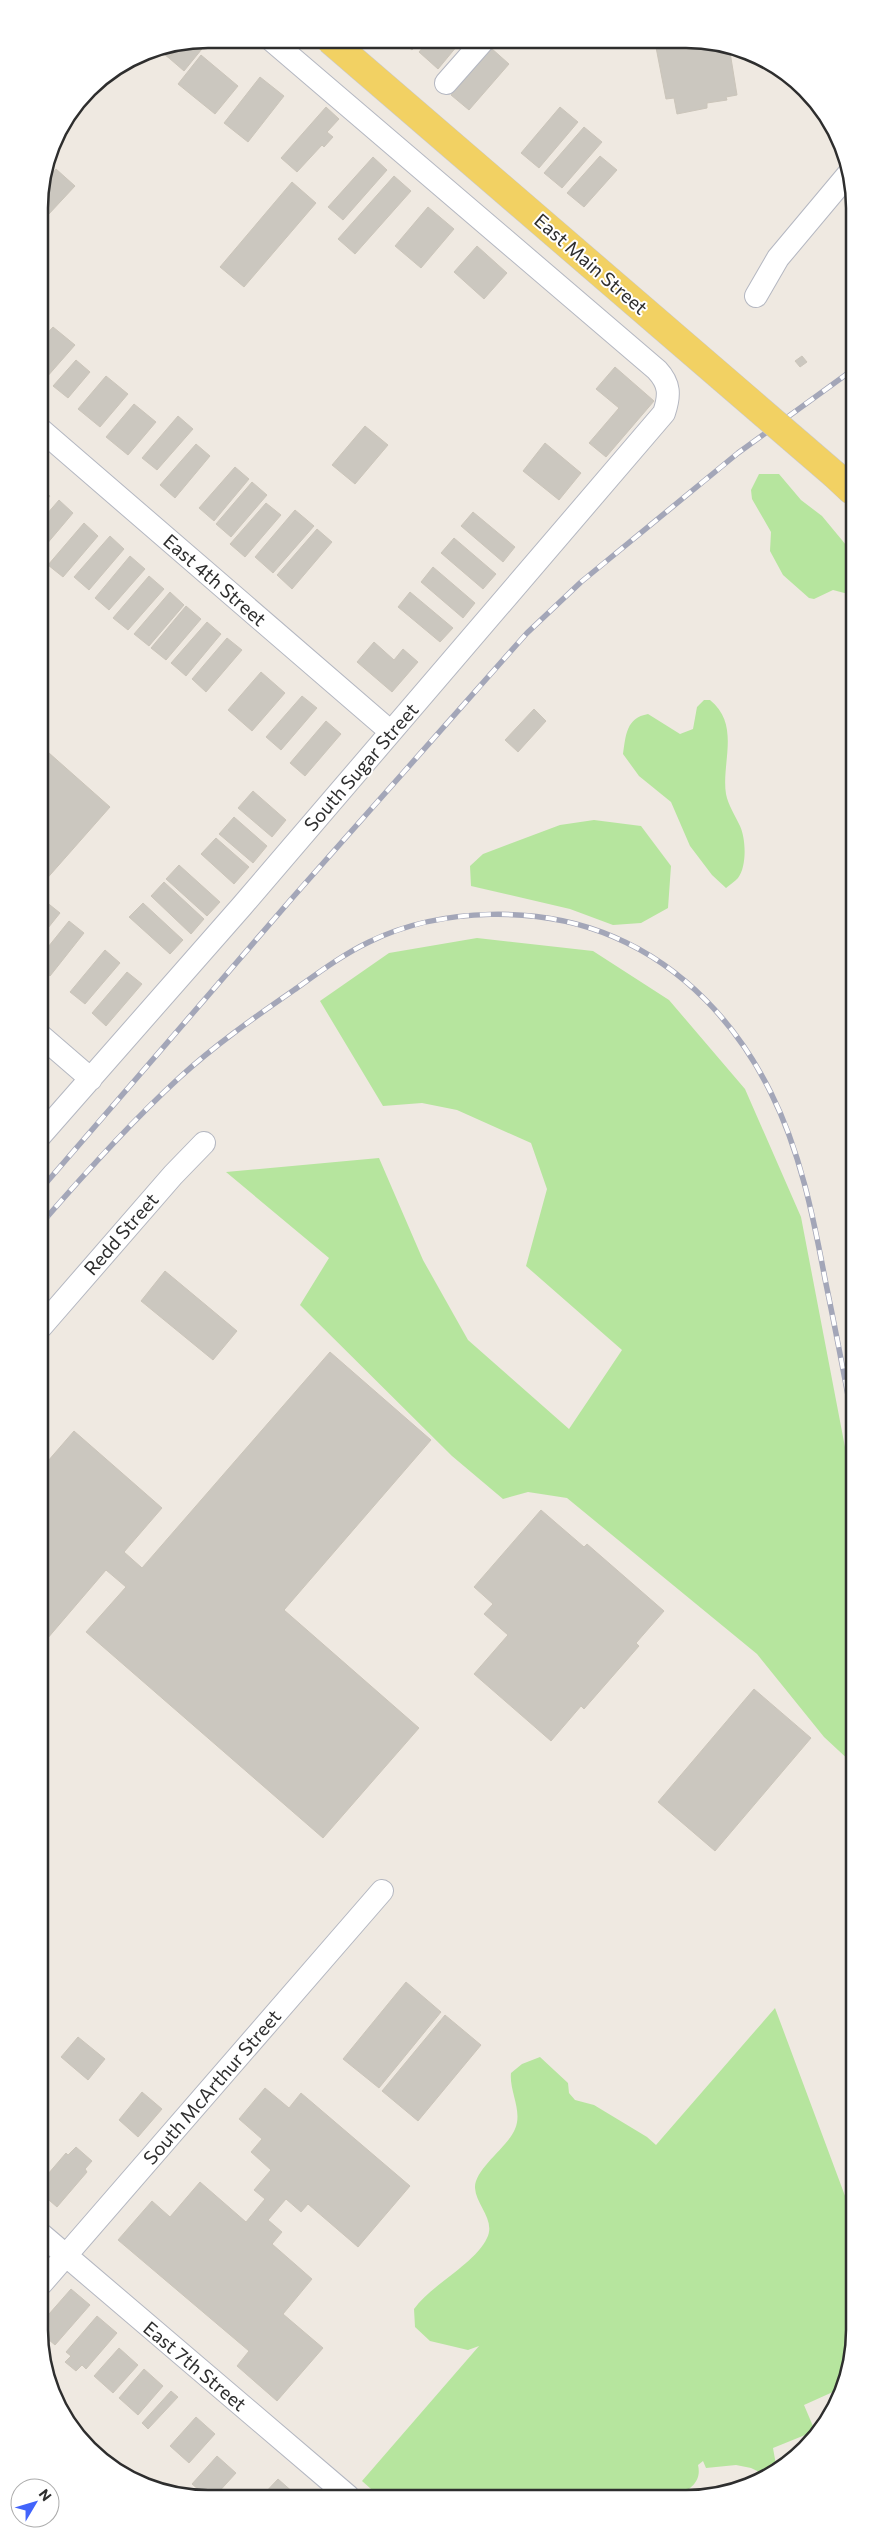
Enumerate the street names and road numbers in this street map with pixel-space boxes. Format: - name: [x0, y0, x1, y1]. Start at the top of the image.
- street label: East Main Street: [530, 208, 653, 319]
- street label: East 4th Street: [159, 529, 272, 631]
- street label: South Sugar Street: [299, 698, 423, 835]
- street label: Redd Street: [79, 1188, 163, 1279]
- street label: South McArthur Street: [138, 2004, 285, 2169]
- street label: East 7th Street: [139, 2316, 252, 2415]

